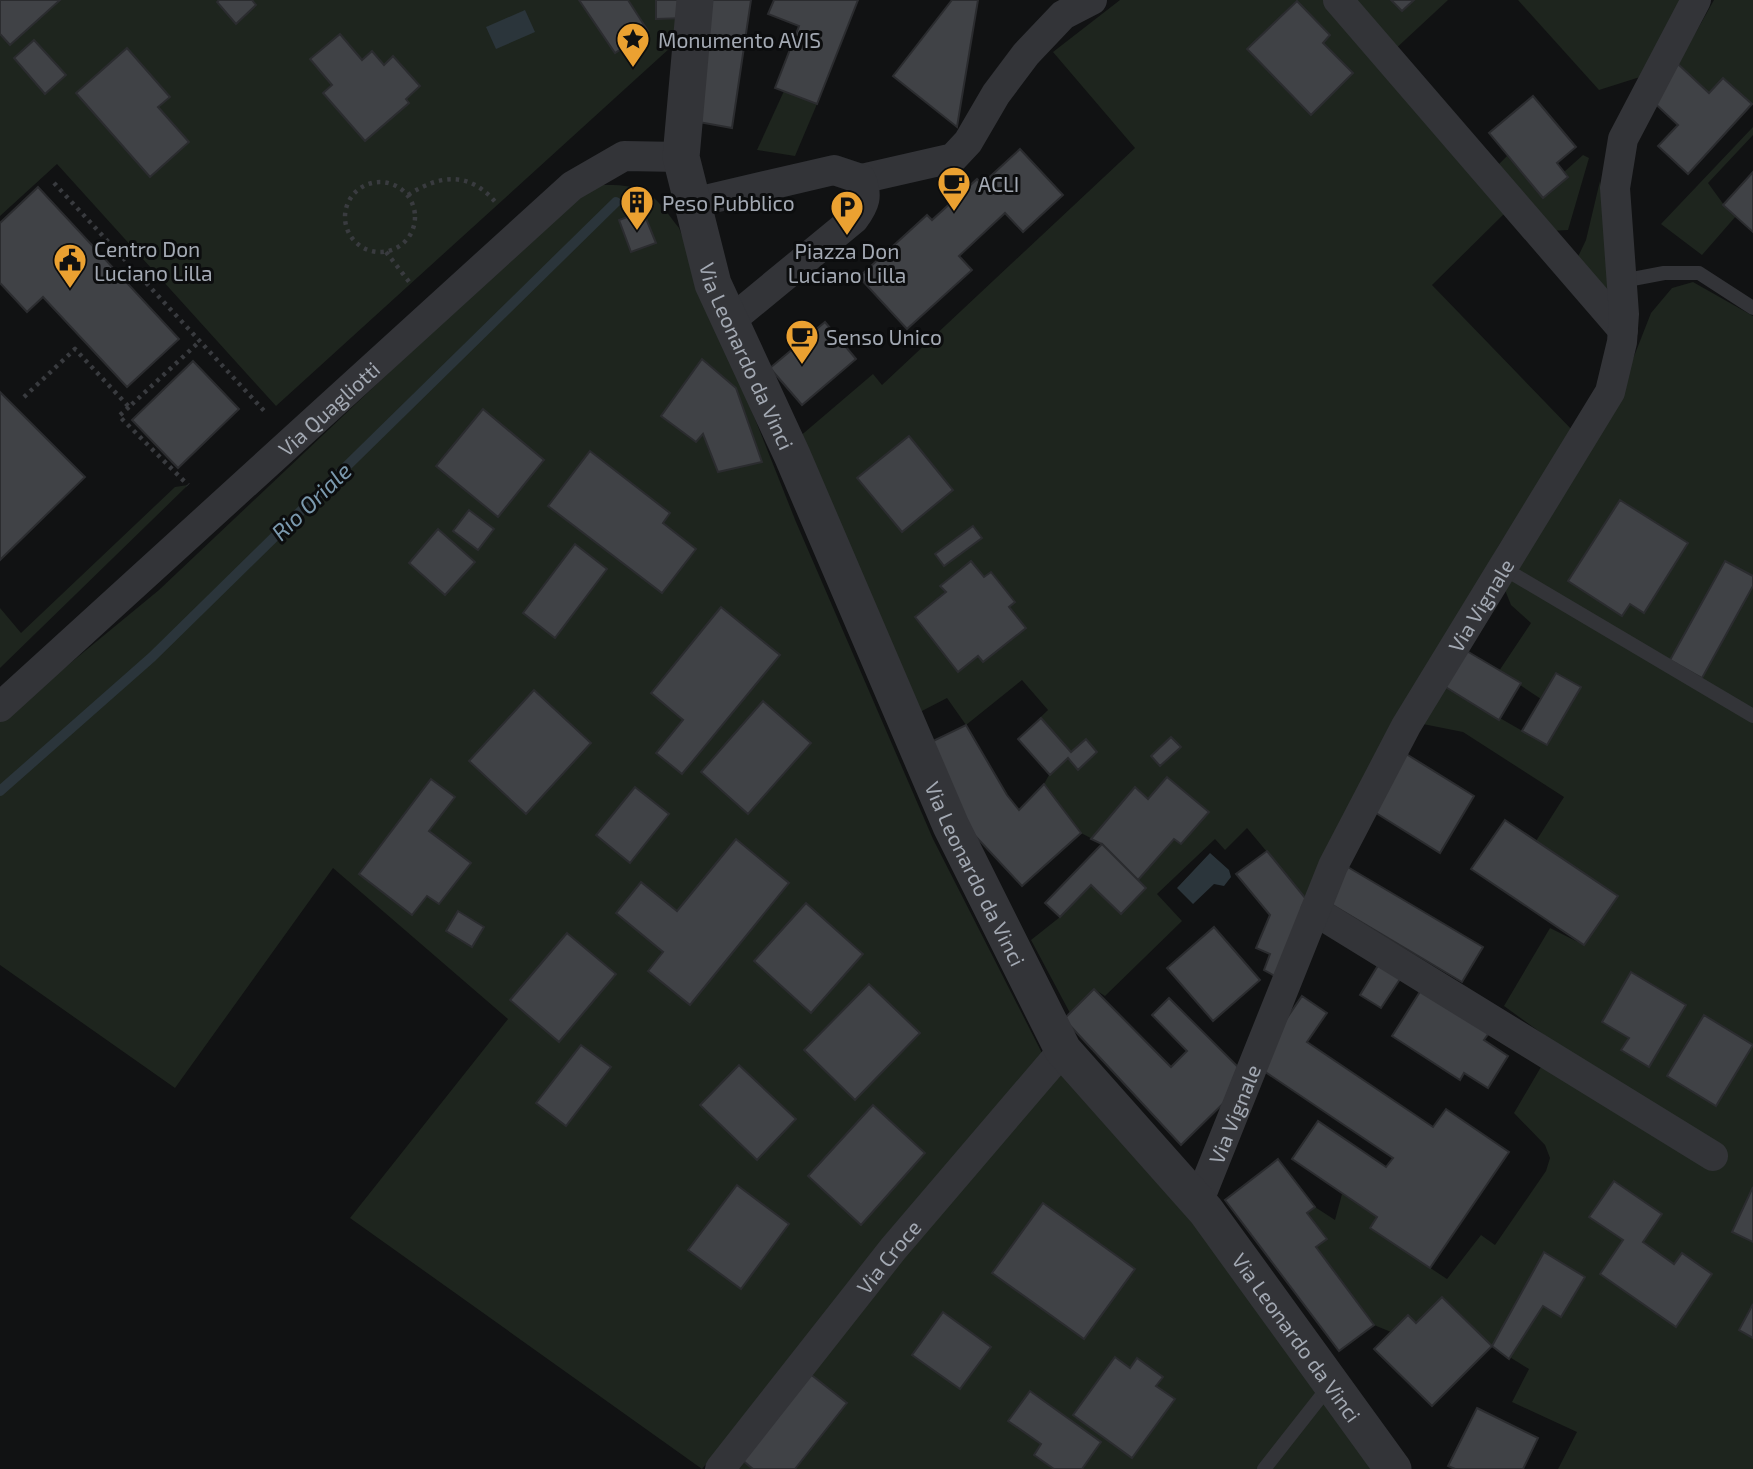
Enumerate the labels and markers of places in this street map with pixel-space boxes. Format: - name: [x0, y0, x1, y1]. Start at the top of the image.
- place icon: Monumento AVIS: [614, 20, 652, 69]
- place label: Monumento AVIS: [658, 27, 821, 52]
- cafe icon: ACLI: [935, 164, 973, 213]
- place label: ACLI: [978, 171, 1019, 196]
- building icon: Peso Pubblico: [618, 183, 656, 232]
- parking icon: Piazza Don Luciano Lilla: [828, 188, 866, 237]
- place label: Peso Pubblico: [662, 190, 795, 215]
- place label: Centro Don Luciano Lilla: [94, 236, 213, 285]
- place label: Piazza Don Luciano Lilla: [788, 238, 906, 287]
- public building icon: Centro Don Luciano Lilla: [51, 241, 89, 290]
- cafe icon: Senso Unico: [783, 317, 821, 366]
- place label: Senso Unico: [826, 324, 942, 349]

